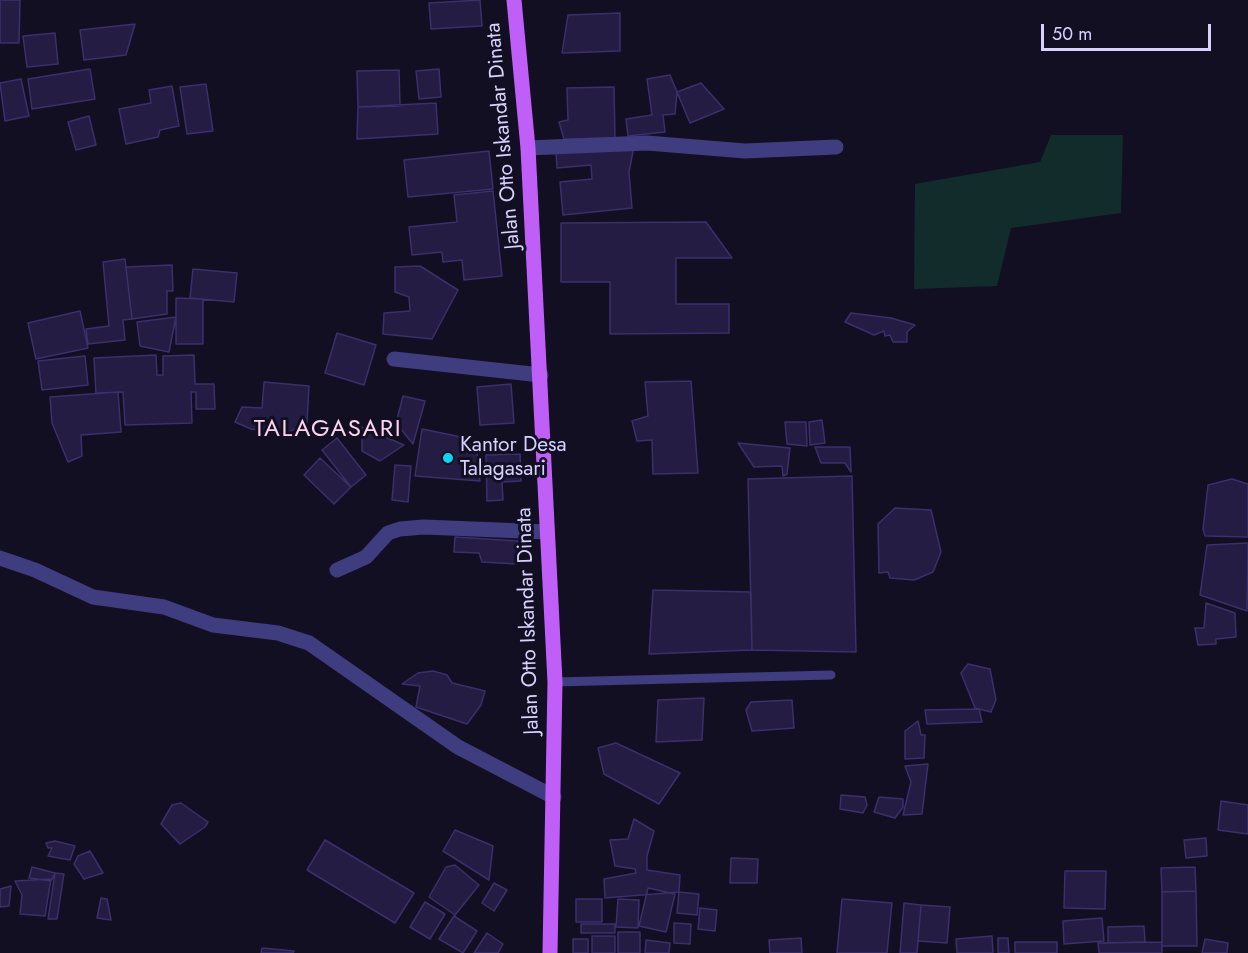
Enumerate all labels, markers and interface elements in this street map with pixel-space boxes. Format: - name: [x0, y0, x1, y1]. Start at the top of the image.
- scale bar: [1044, 12, 1214, 50]
- text: 50 m: [1052, 21, 1092, 47]
- street label: Jalan Otto Iskandar Dinata: [482, 22, 526, 250]
- district label: TALAGASARI: [254, 416, 402, 444]
- place label: Kantor Desa Talagasari: [460, 433, 567, 483]
- marker: Kantor Desa Talagasari: [441, 451, 455, 465]
- street label: Jalan Otto Iskandar Dinata: [512, 507, 546, 735]

